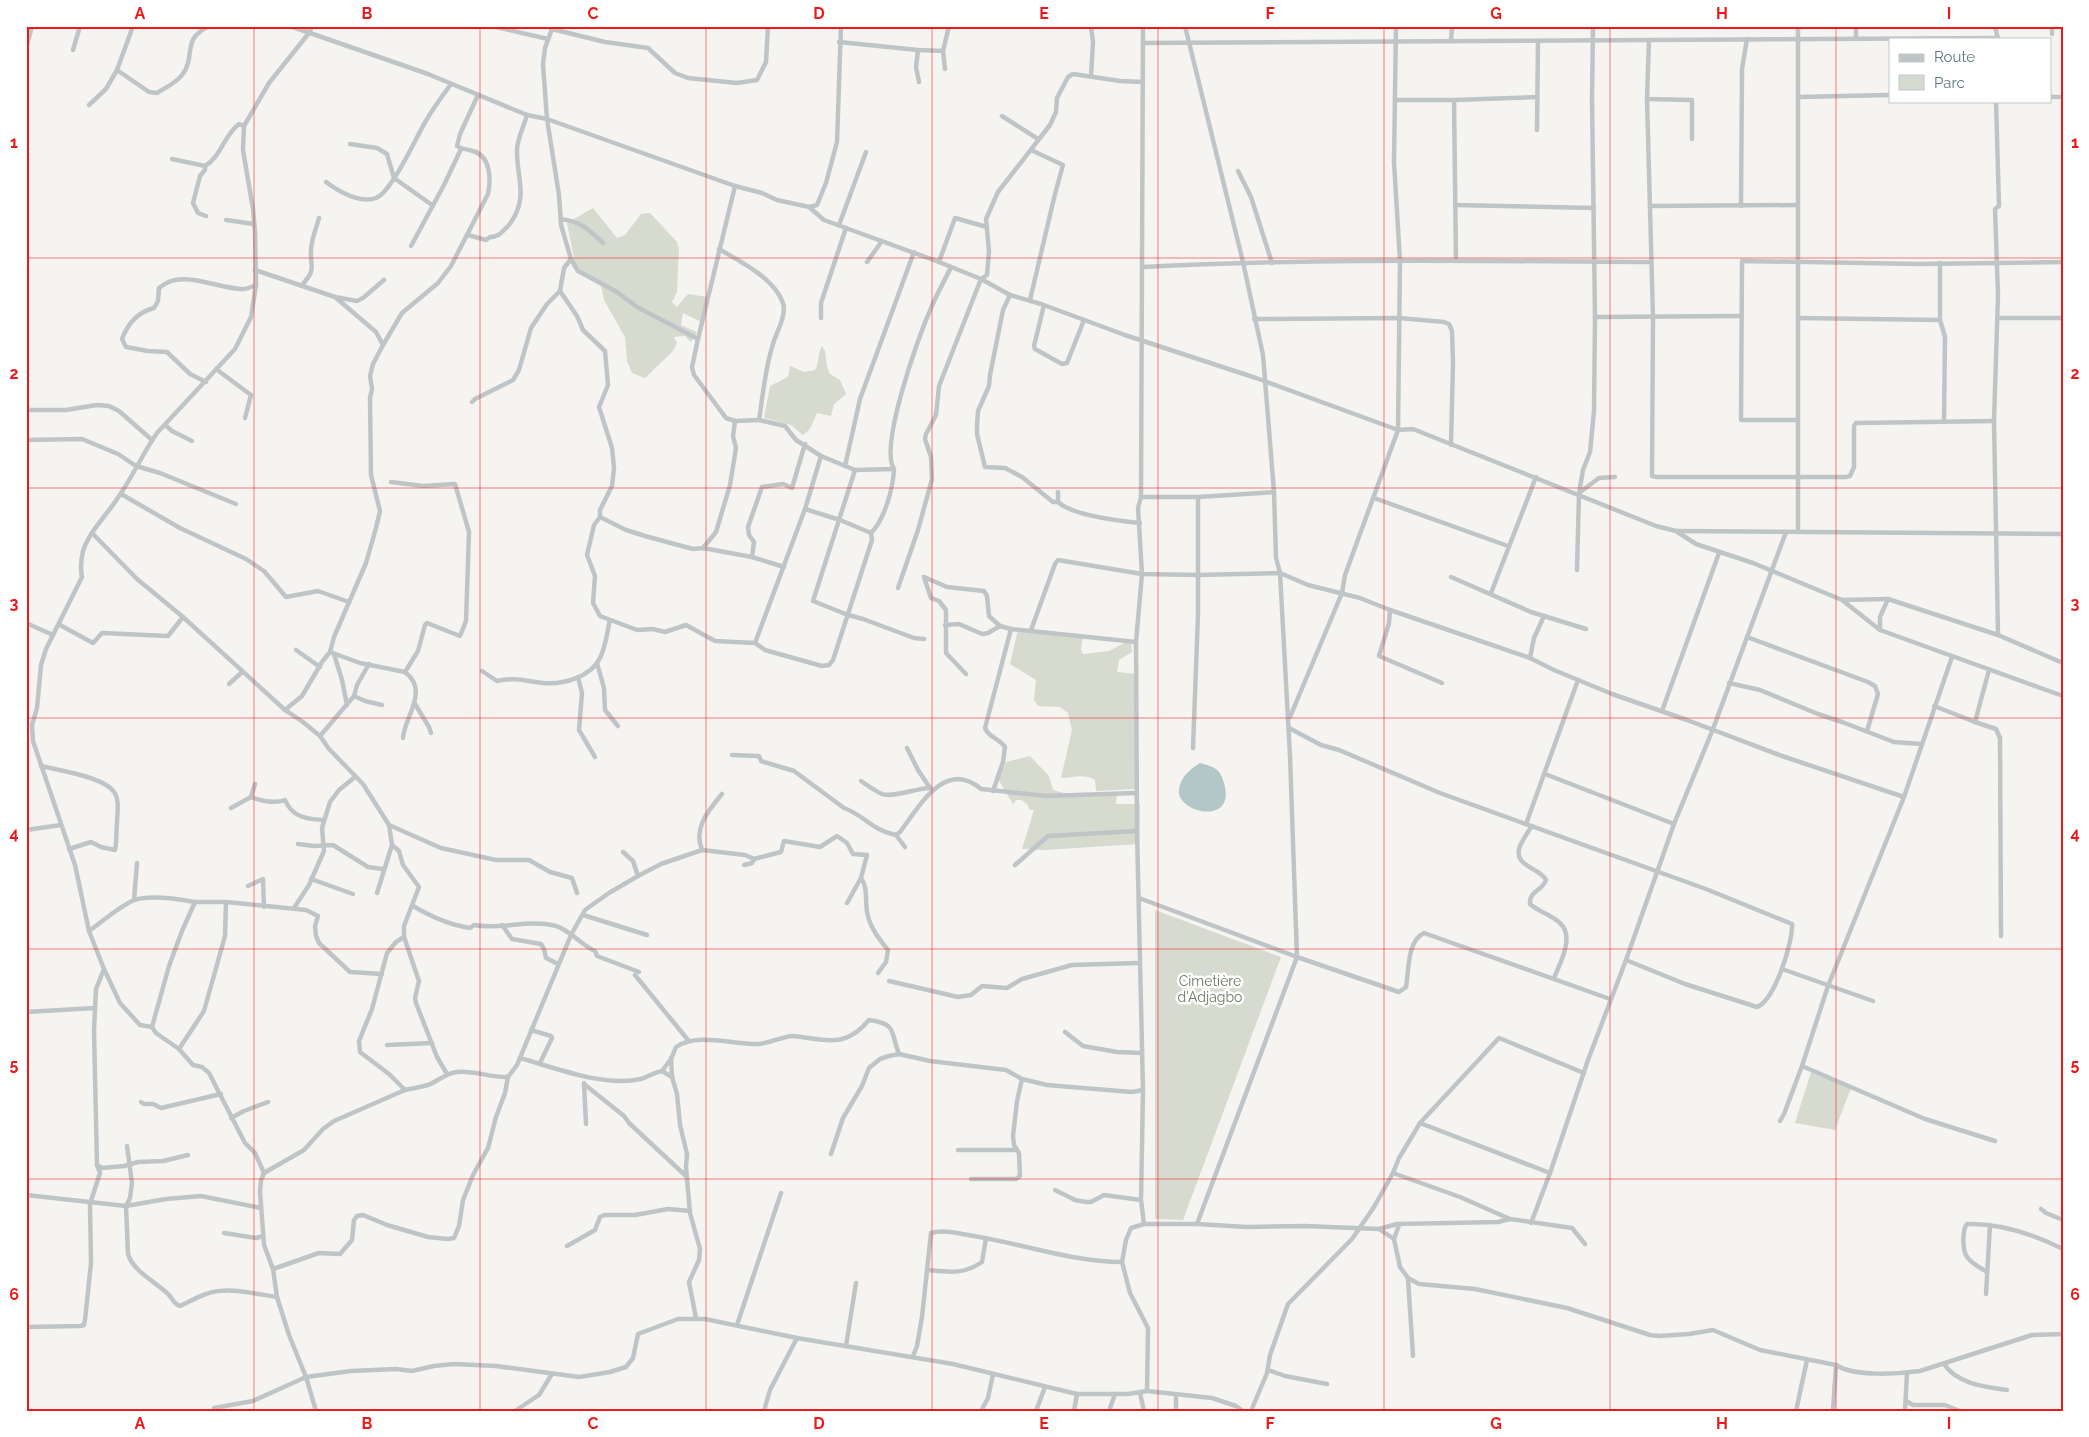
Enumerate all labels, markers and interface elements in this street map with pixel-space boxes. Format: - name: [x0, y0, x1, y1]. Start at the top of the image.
- text: A: [135, 4, 146, 23]
- text: B: [362, 4, 373, 23]
- text: C: [588, 4, 599, 23]
- text: D: [813, 4, 825, 23]
- text: E: [1039, 4, 1049, 23]
- text: F: [1265, 4, 1275, 23]
- text: G: [1490, 4, 1502, 23]
- text: H: [1716, 4, 1728, 23]
- text: I: [1947, 4, 1951, 23]
- legend: [1889, 38, 2052, 102]
- text: Route: [1934, 48, 1975, 66]
- text: Parc: [1934, 74, 1965, 92]
- text: 1: [10, 133, 18, 152]
- text: 1: [2071, 133, 2079, 152]
- text: 2: [9, 364, 19, 383]
- text: 2: [2070, 364, 2080, 383]
- text: 3: [10, 594, 19, 613]
- text: 3: [2071, 594, 2080, 613]
- text: 4: [9, 824, 19, 843]
- text: 4: [2070, 824, 2080, 843]
- park label: Cimetière d'Adjagbo: [1178, 973, 1242, 1005]
- text: 5: [10, 1055, 19, 1074]
- text: 5: [2071, 1055, 2080, 1074]
- text: 6: [9, 1285, 19, 1304]
- text: 6: [2070, 1285, 2080, 1304]
- text: A: [135, 1414, 146, 1433]
- text: B: [362, 1414, 373, 1433]
- text: C: [588, 1414, 599, 1433]
- text: D: [813, 1414, 825, 1433]
- text: E: [1039, 1414, 1049, 1433]
- text: F: [1265, 1414, 1275, 1433]
- text: G: [1490, 1414, 1502, 1433]
- text: H: [1716, 1414, 1728, 1433]
- text: I: [1947, 1414, 1951, 1433]

